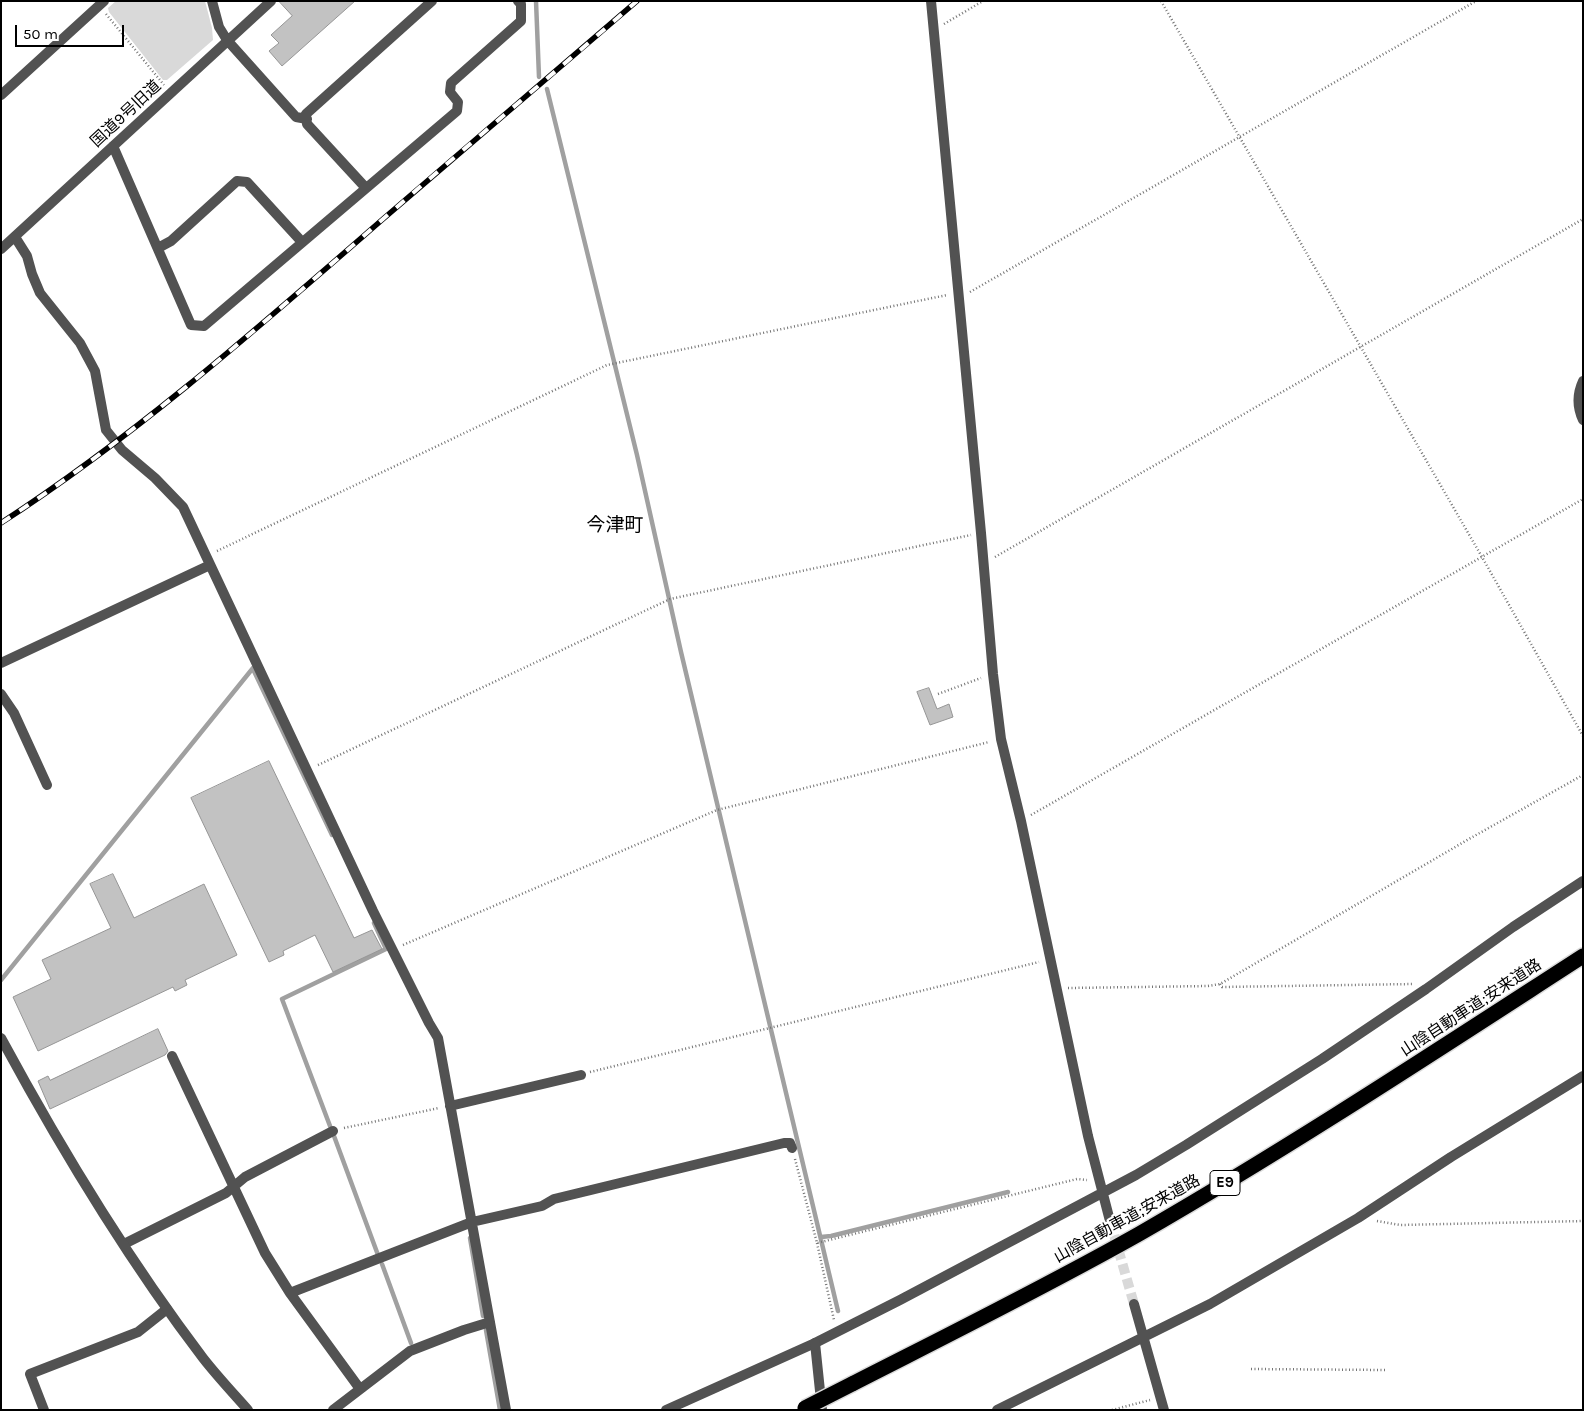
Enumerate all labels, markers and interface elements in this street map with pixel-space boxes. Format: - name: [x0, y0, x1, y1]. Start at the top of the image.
- scale bar: [18, 15, 126, 47]
- text: 50 m: [23, 25, 58, 43]
- street label: 国道9号旧道: [87, 77, 165, 151]
- district label: 今津町: [587, 515, 643, 537]
- street label: 山陰自動車道;安来道路: [1397, 955, 1545, 1061]
- road number: E9: [1210, 1170, 1240, 1196]
- street label: 山陰自動車道;安来道路: [1051, 1171, 1203, 1267]

